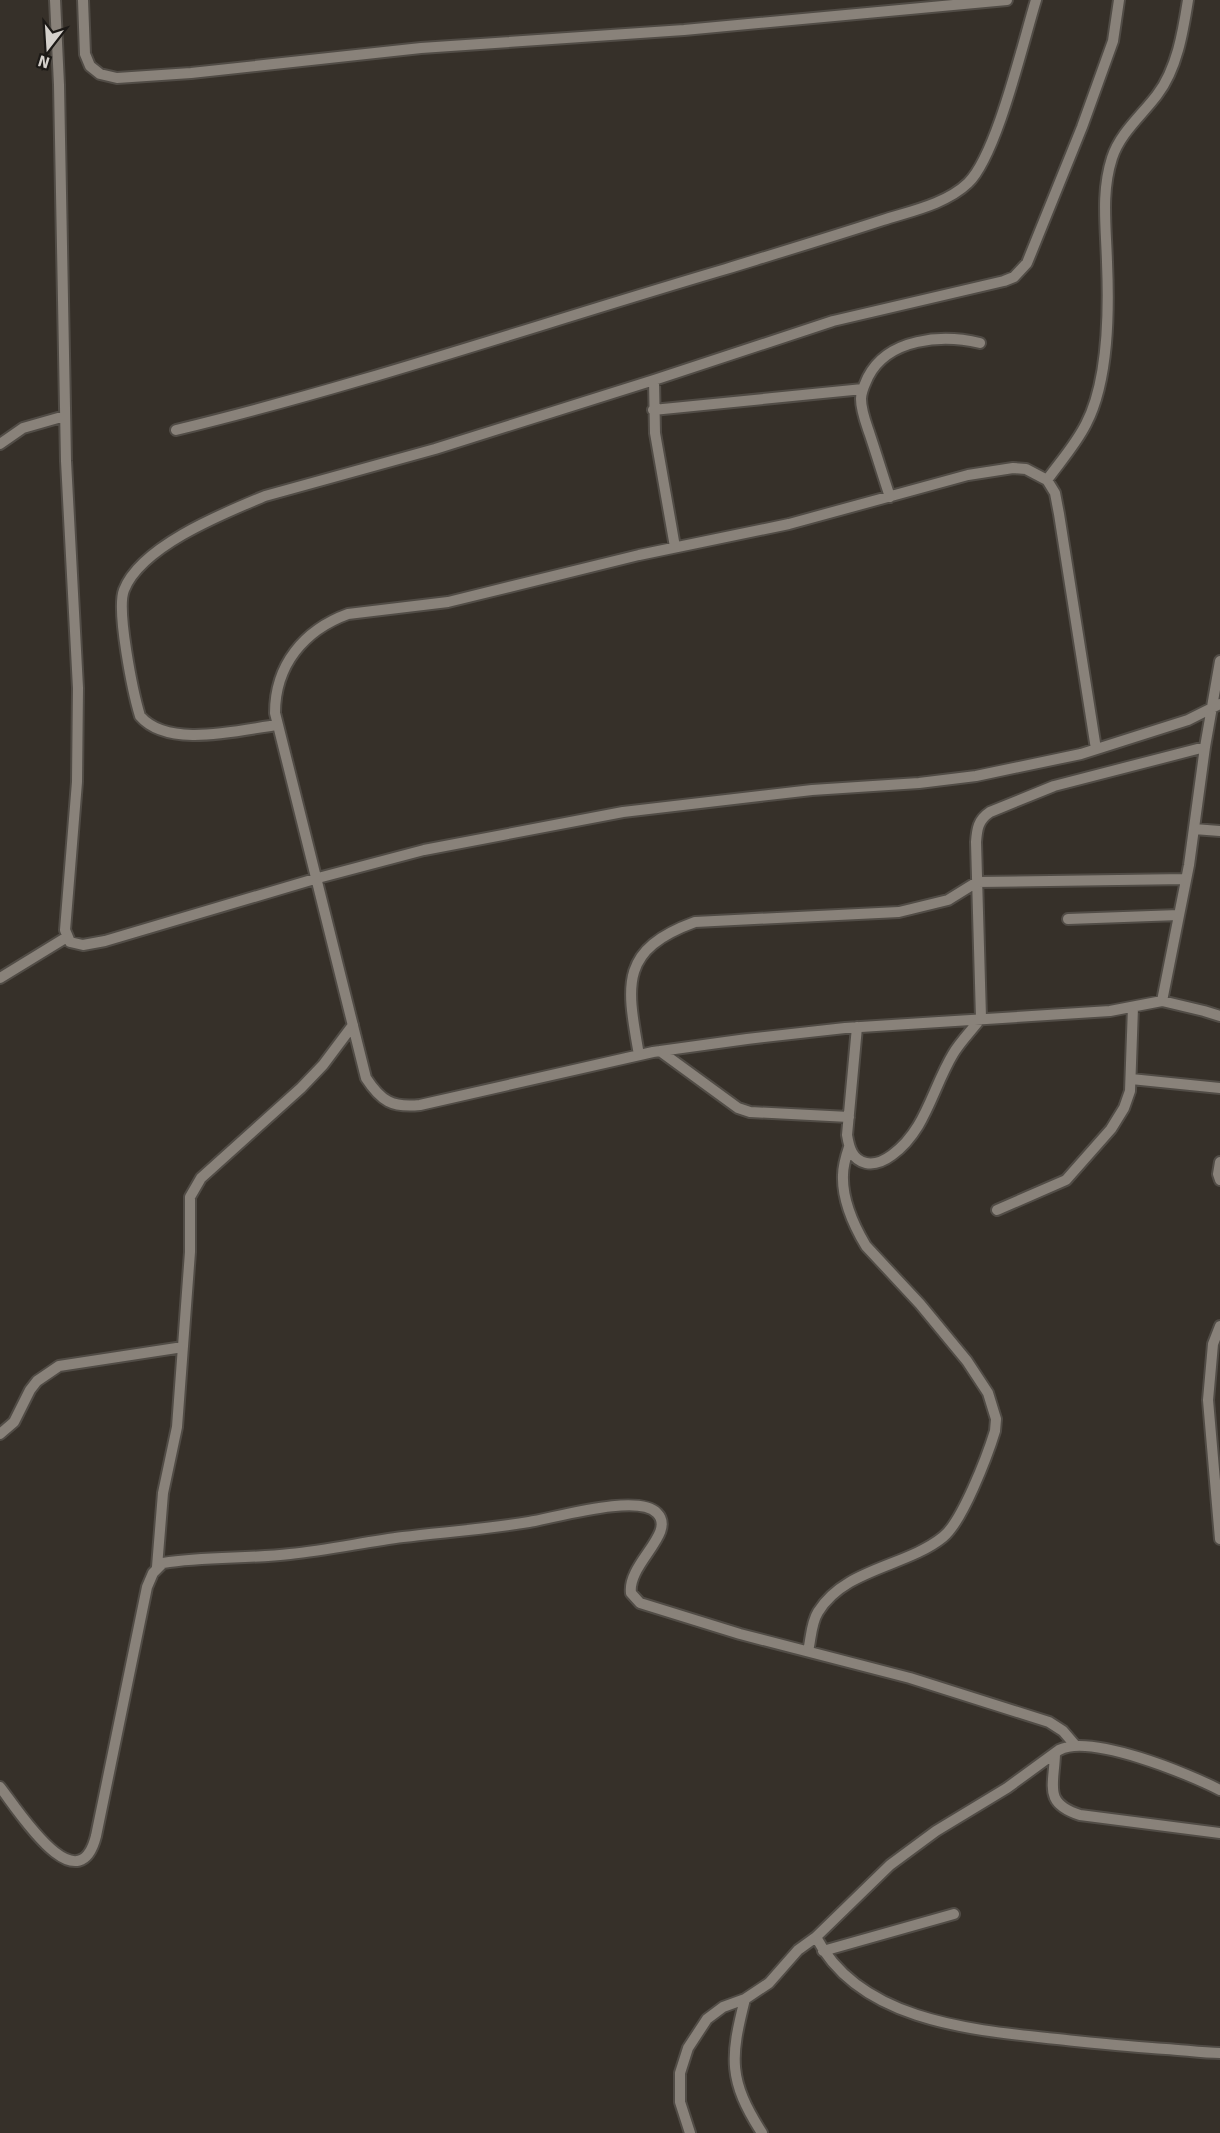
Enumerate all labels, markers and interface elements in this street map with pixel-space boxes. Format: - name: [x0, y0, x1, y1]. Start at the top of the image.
- north arrow: [18, 18, 78, 78]
- text: N: [36, 50, 52, 73]

